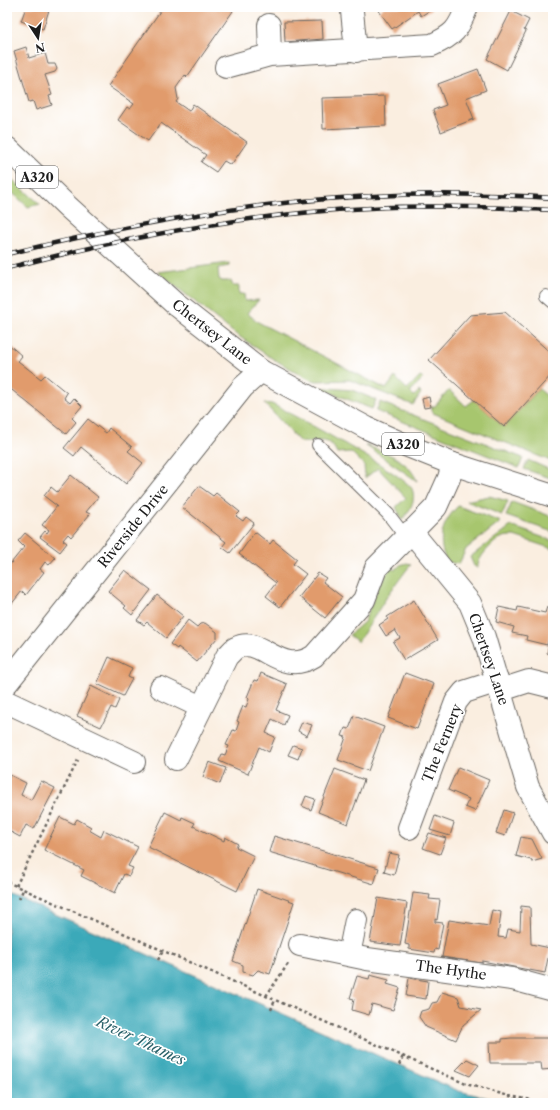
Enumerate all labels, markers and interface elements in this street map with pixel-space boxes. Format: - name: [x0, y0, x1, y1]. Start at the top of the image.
- north arrow: [18, 18, 58, 58]
- text: N: [34, 40, 46, 56]
- road number: A320: [16, 166, 58, 188]
- street label: Chertsey Lane: [169, 295, 256, 369]
- road number: A320: [382, 433, 424, 455]
- street label: Riverside Drive: [94, 481, 172, 571]
- street label: Chertsey Lane: [465, 611, 513, 708]
- street label: The Fernery: [418, 701, 466, 785]
- street label: The Hythe: [414, 956, 488, 984]
- water label: River Thames: [93, 1011, 189, 1070]

